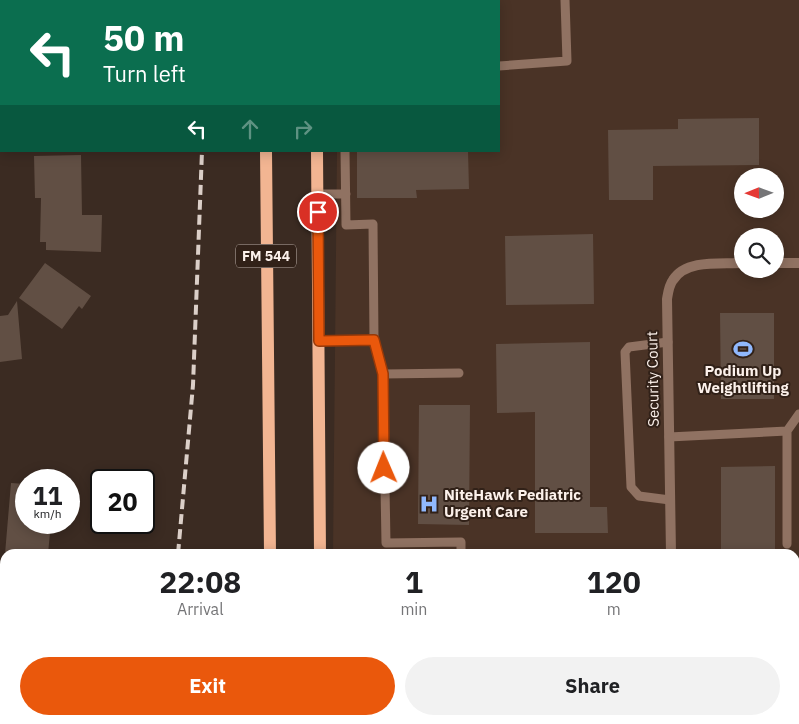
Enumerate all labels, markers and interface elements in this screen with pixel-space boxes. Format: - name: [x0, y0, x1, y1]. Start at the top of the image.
- text: 50 m: [103, 15, 185, 61]
- icon: left: [20, 20, 85, 85]
- text: Turn left: [103, 59, 186, 88]
- icon: left: [183, 115, 211, 143]
- icon: ahead: [236, 115, 264, 143]
- icon: right: [289, 115, 317, 143]
- north arrow: [734, 168, 784, 218]
- map controls: [734, 168, 784, 278]
- pin: [297, 191, 339, 233]
- icon: arrive: [304, 198, 332, 226]
- button: search: [734, 228, 784, 278]
- road number: FM 544: [236, 245, 296, 268]
- street label: Security Court: [642, 331, 663, 427]
- sports icon: Podium Up Weightlifting: [732, 338, 754, 360]
- place label: Podium Up Weightlifting: [697, 361, 789, 397]
- position arrow: [357, 441, 409, 493]
- speed limit sign: 20: [90, 469, 155, 534]
- text: 11: [32, 479, 63, 512]
- place label: NiteHawk Pediatric Urgent Care: [444, 485, 581, 521]
- hospital icon: NiteHawk Pediatric Urgent Care: [418, 493, 440, 515]
- text: km/h: [33, 506, 62, 521]
- text: 22:08: [159, 562, 241, 601]
- text: 1: [405, 562, 423, 601]
- text: 120: [587, 562, 641, 601]
- text: Arrival: [177, 599, 224, 619]
- text: min: [400, 599, 427, 619]
- text: m: [607, 599, 621, 619]
- button: Exit: [20, 657, 395, 715]
- button: Share: [405, 657, 780, 715]

